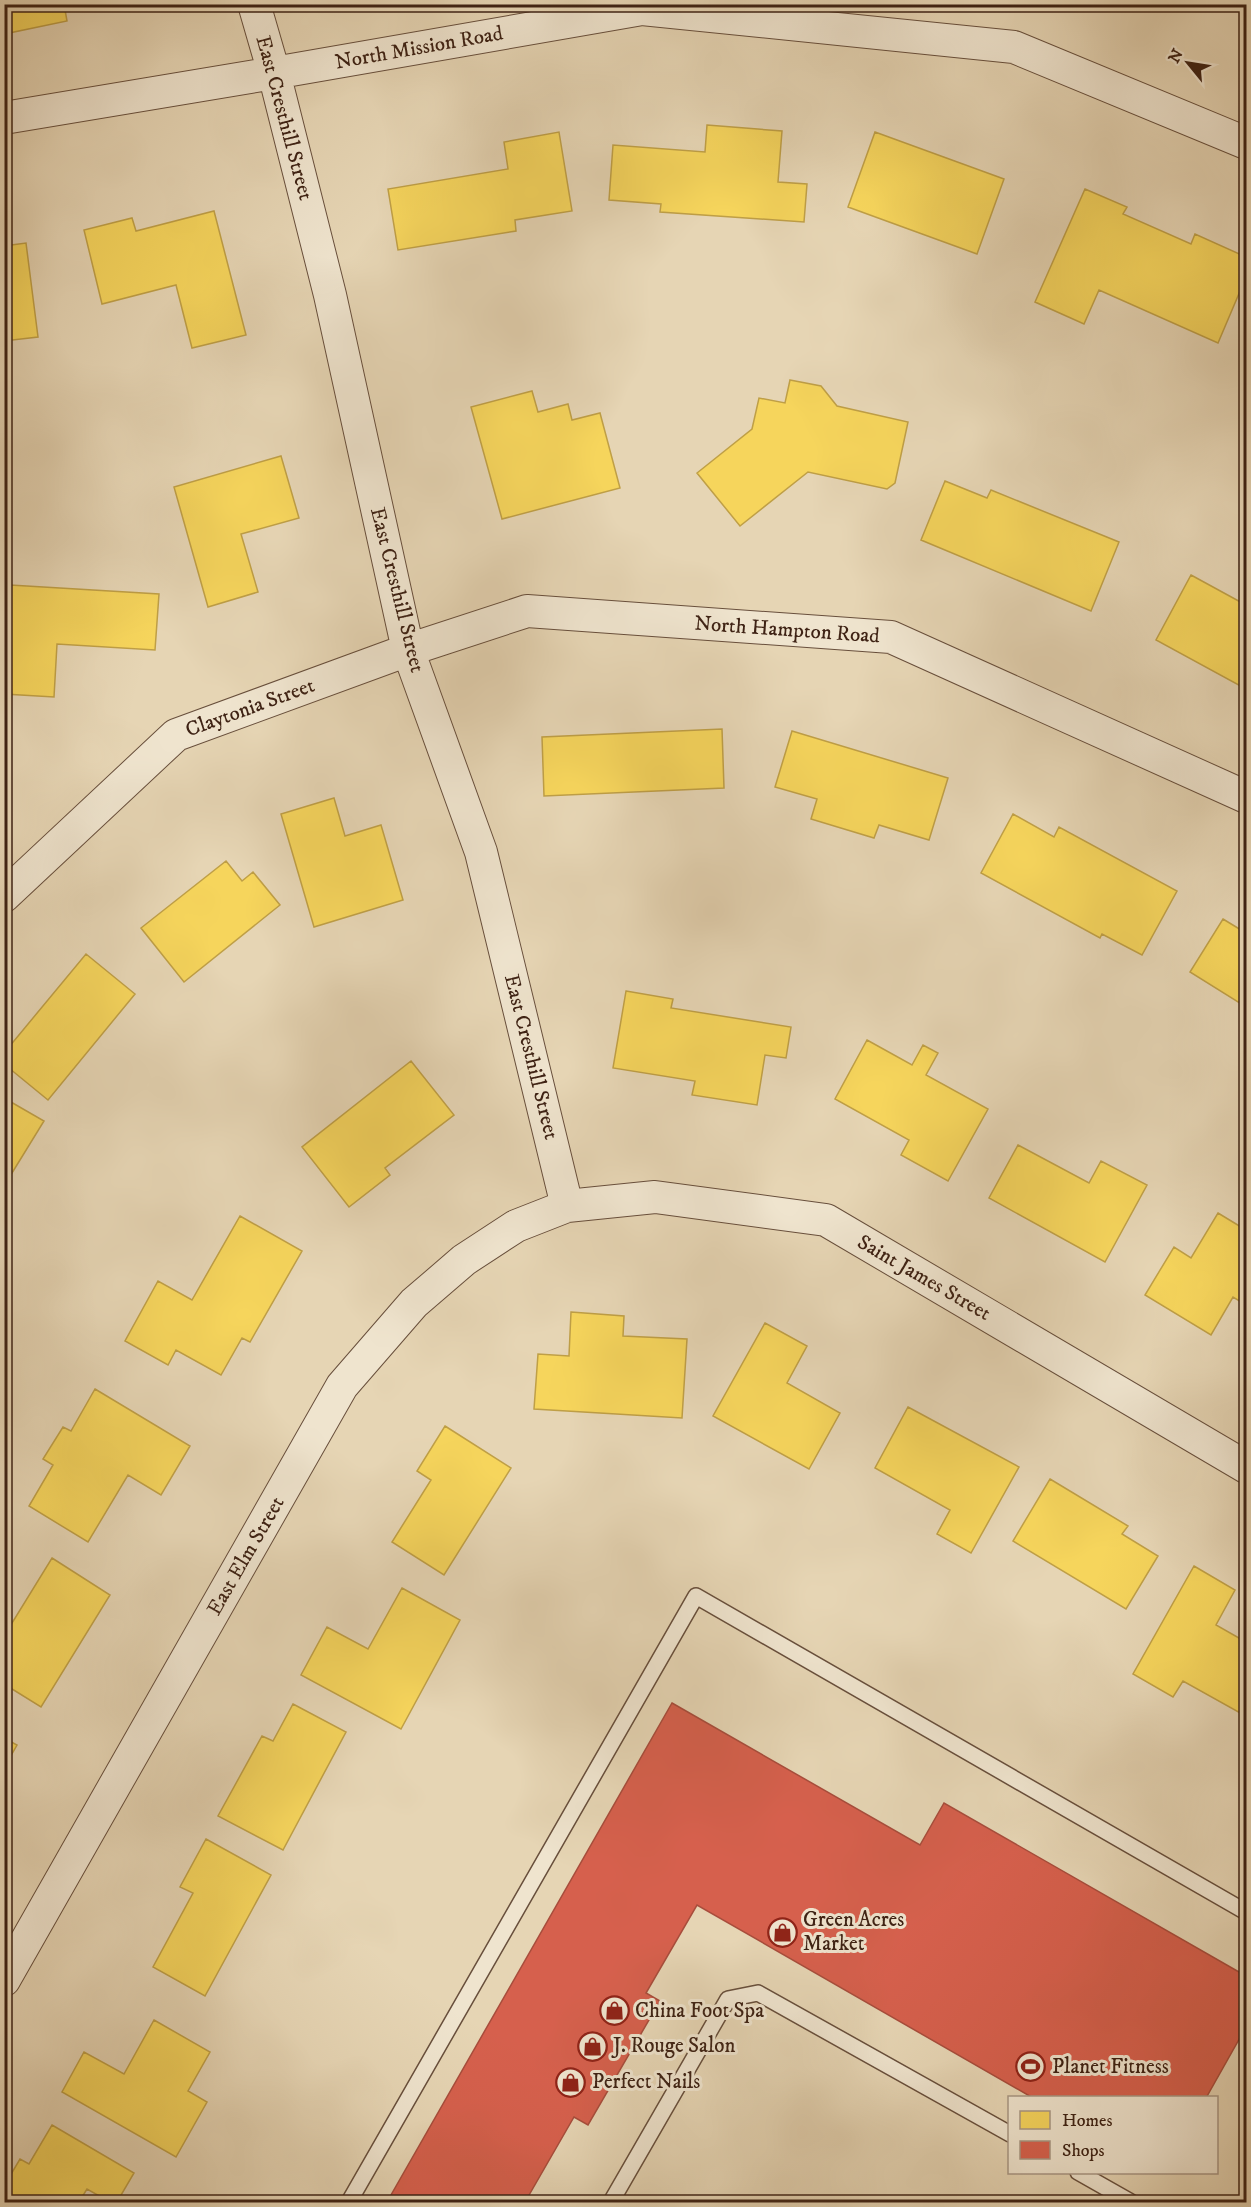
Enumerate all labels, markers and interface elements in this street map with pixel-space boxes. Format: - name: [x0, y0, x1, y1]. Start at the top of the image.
- street label: North Mission Road: [333, 20, 506, 76]
- street label: East Cresthill Street: [250, 33, 319, 203]
- north arrow: [1158, 33, 1218, 93]
- text: N: [1164, 45, 1188, 67]
- street label: East Cresthill Street: [364, 505, 430, 676]
- street label: North Hampton Road: [693, 611, 881, 649]
- street label: Claytonia Street: [182, 673, 318, 743]
- street label: East Cresthill Street: [498, 972, 564, 1143]
- street label: Saint James Street: [853, 1229, 996, 1327]
- street label: East Elm Street: [201, 1492, 291, 1620]
- place label: Green Acres Market: [803, 1907, 904, 1957]
- shop icon: Green Acres Market: [766, 1916, 798, 1948]
- shop icon: China Foot Spa: [598, 1995, 630, 2027]
- place label: China Foot Spa: [635, 1998, 764, 2024]
- shop icon: J. Rouge Salon: [576, 2030, 608, 2062]
- place label: J. Rouge Salon: [611, 2033, 735, 2059]
- sports icon: Planet Fitness: [1015, 2051, 1047, 2083]
- place label: Planet Fitness: [1052, 2054, 1169, 2080]
- shop icon: Perfect Nails: [555, 2066, 587, 2098]
- place label: Perfect Nails: [592, 2069, 700, 2095]
- legend: [1008, 2096, 1218, 2174]
- text: Homes: [1062, 2110, 1113, 2132]
- text: Shops: [1062, 2140, 1105, 2162]

